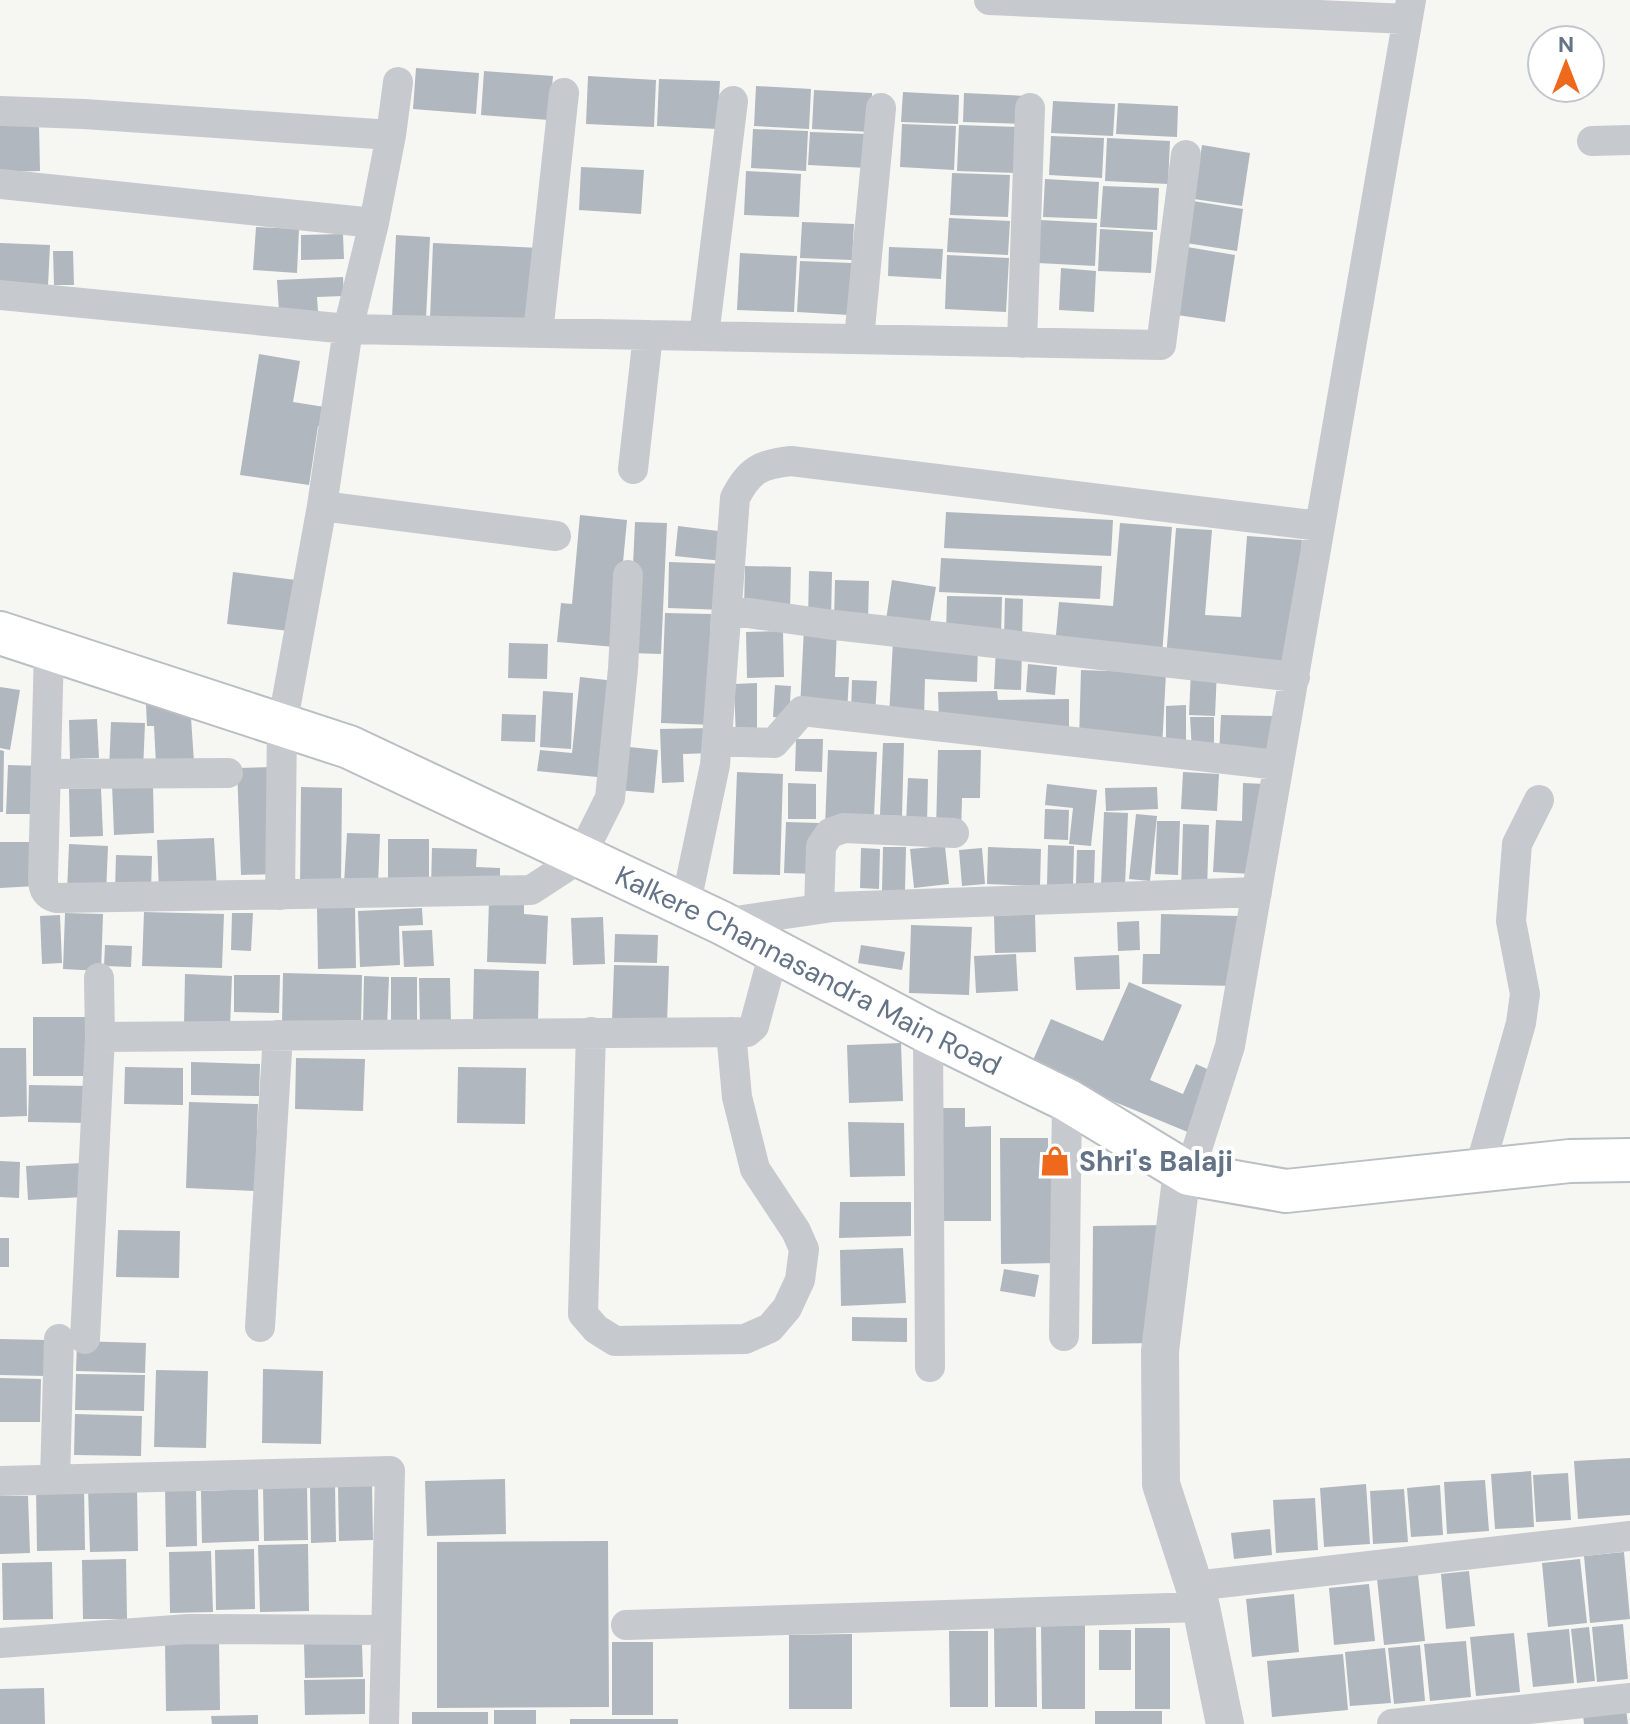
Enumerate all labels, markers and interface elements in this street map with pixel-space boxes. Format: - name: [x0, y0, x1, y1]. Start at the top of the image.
- north arrow: [1526, 24, 1606, 104]
- text: N: [1558, 30, 1574, 59]
- street label: Kalkere Channasandra Main Road: [609, 857, 1007, 1084]
- place label: Shri's Balaji: [1079, 1143, 1233, 1180]
- shop icon: Shri's Balaji: [1038, 1144, 1072, 1178]

